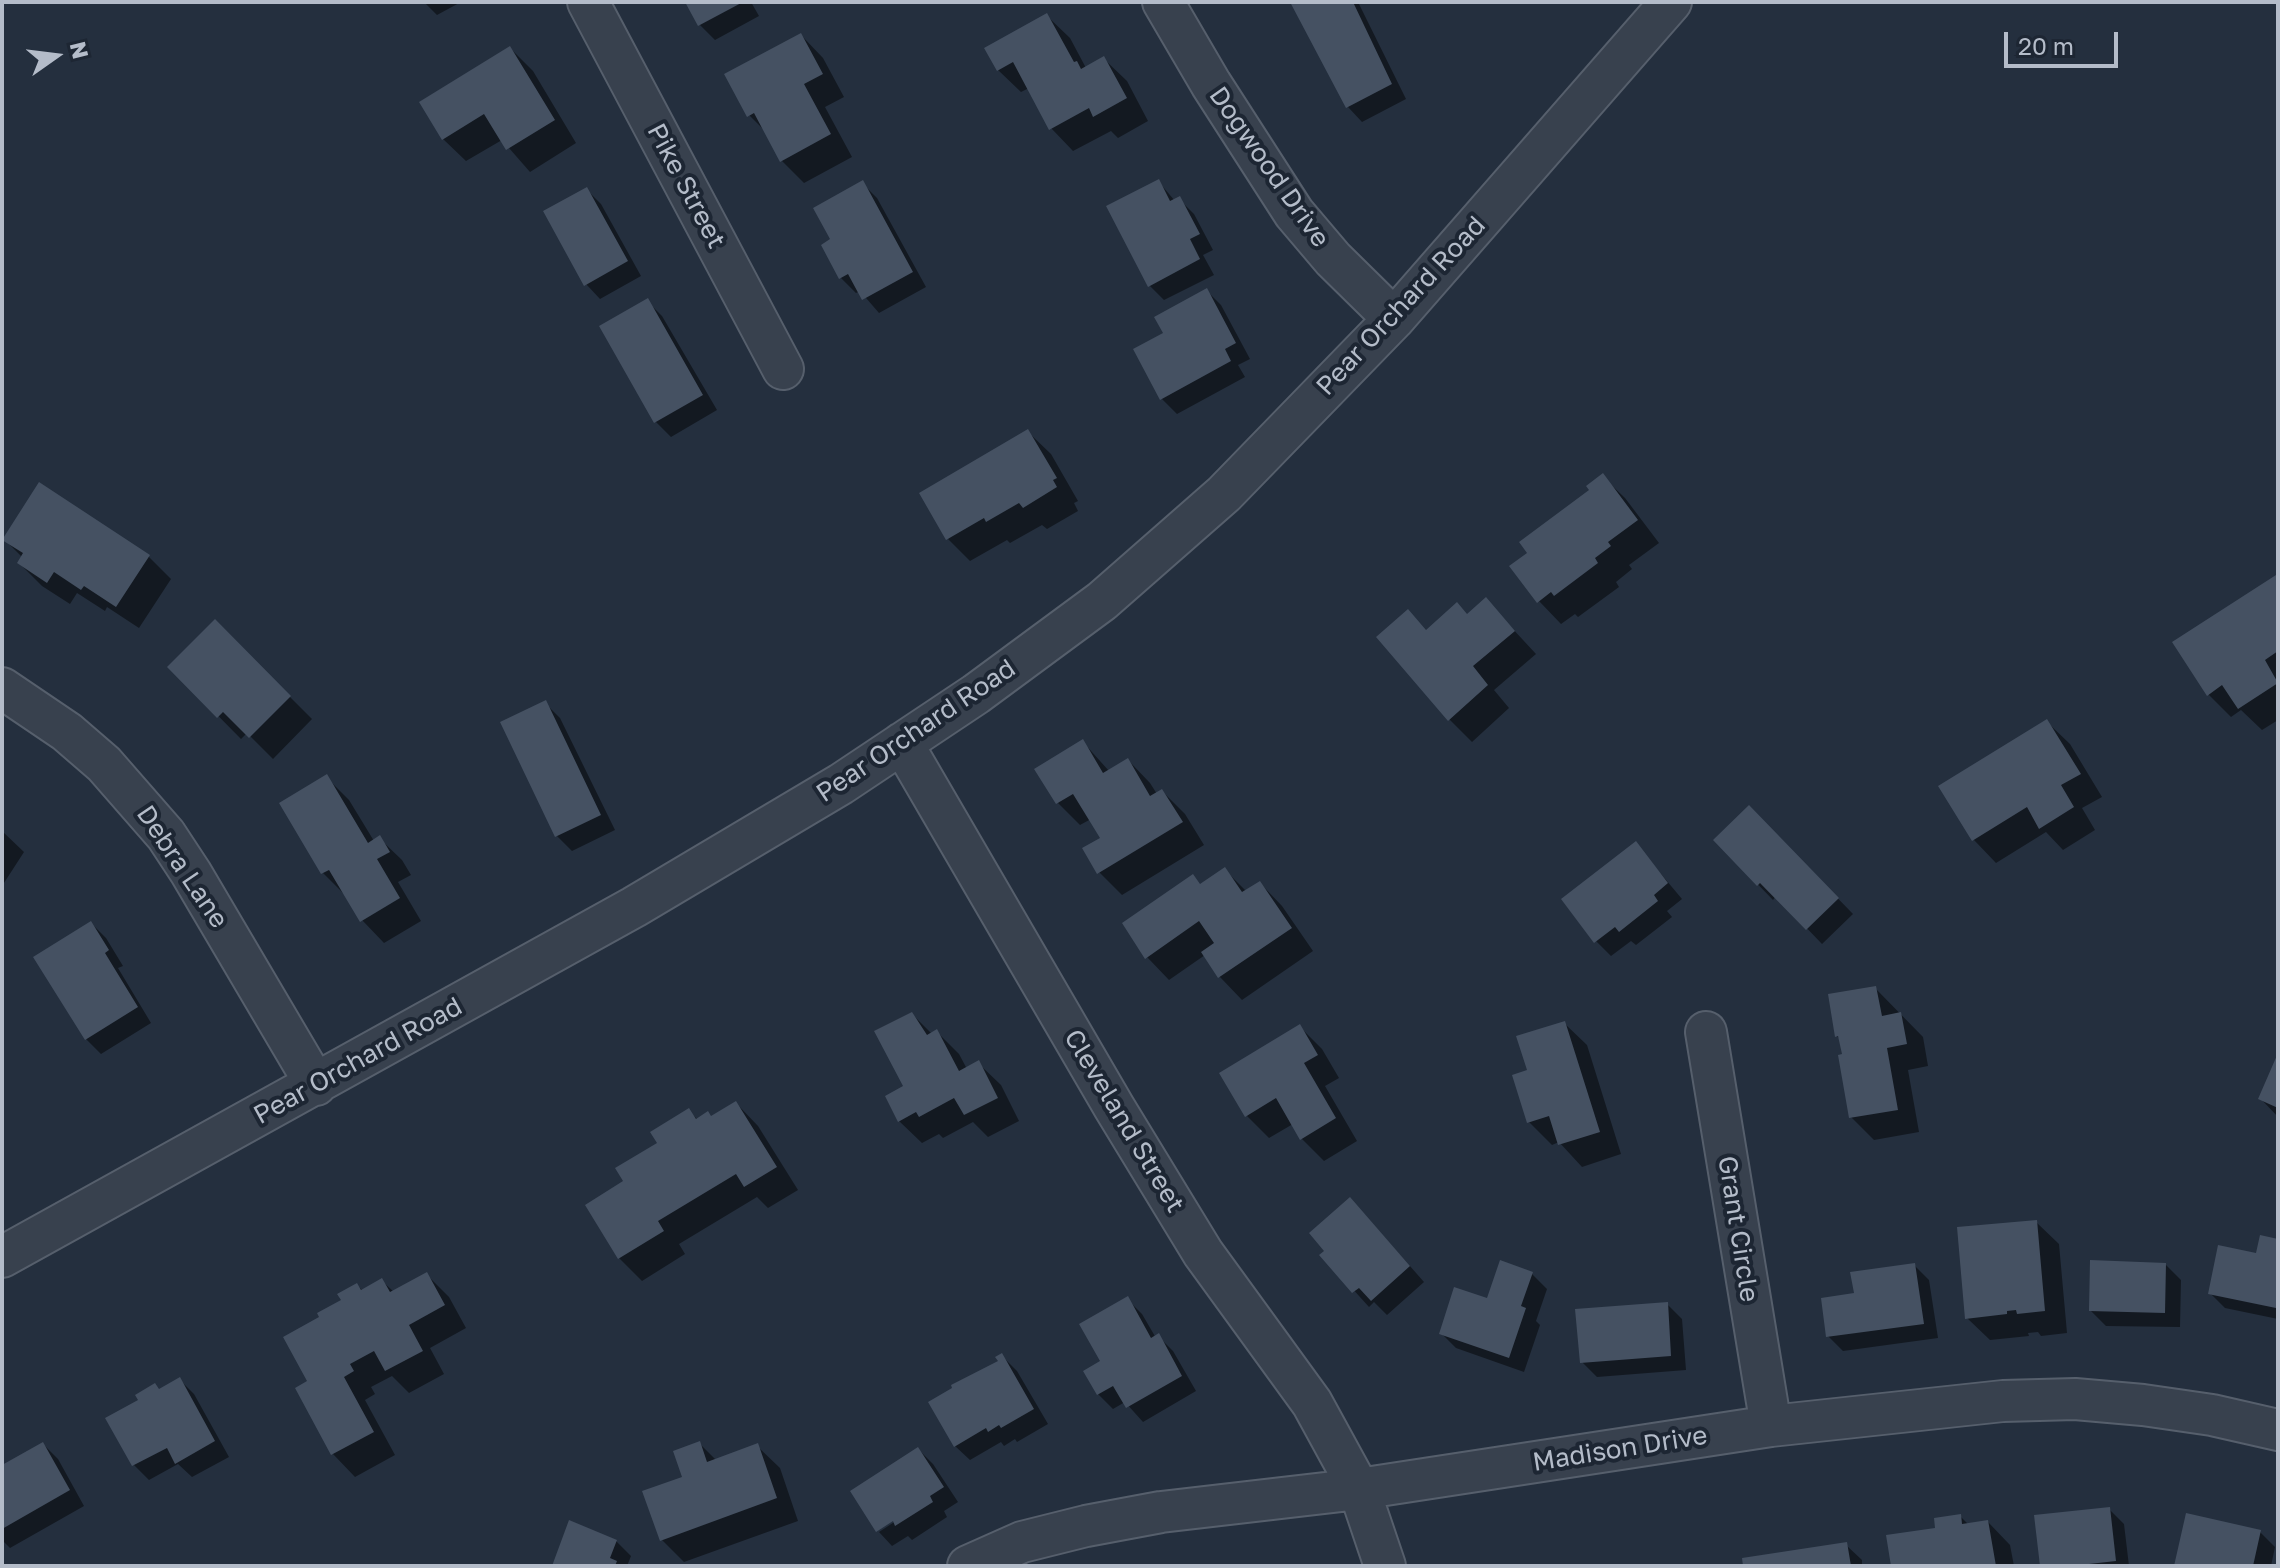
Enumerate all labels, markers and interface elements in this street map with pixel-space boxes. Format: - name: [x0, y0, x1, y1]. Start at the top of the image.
- north arrow: [16, 16, 96, 96]
- scale bar: [2008, 16, 2122, 66]
- text: 20 m: [2018, 31, 2074, 60]
- text: N: [65, 39, 95, 61]
- street label: Dogwood Drive: [1202, 81, 1336, 253]
- street label: Pike Street: [640, 118, 732, 254]
- street label: Pear Orchard Road: [1310, 210, 1492, 402]
- street label: Pear Orchard Road: [811, 653, 1021, 809]
- street label: Debra Lane: [130, 800, 234, 934]
- street label: Pear Orchard Road: [248, 991, 468, 1131]
- street label: Cleveland Street: [1057, 1024, 1191, 1218]
- street label: Grant Circle: [1711, 1154, 1765, 1304]
- street label: Madison Drive: [1530, 1420, 1710, 1478]

